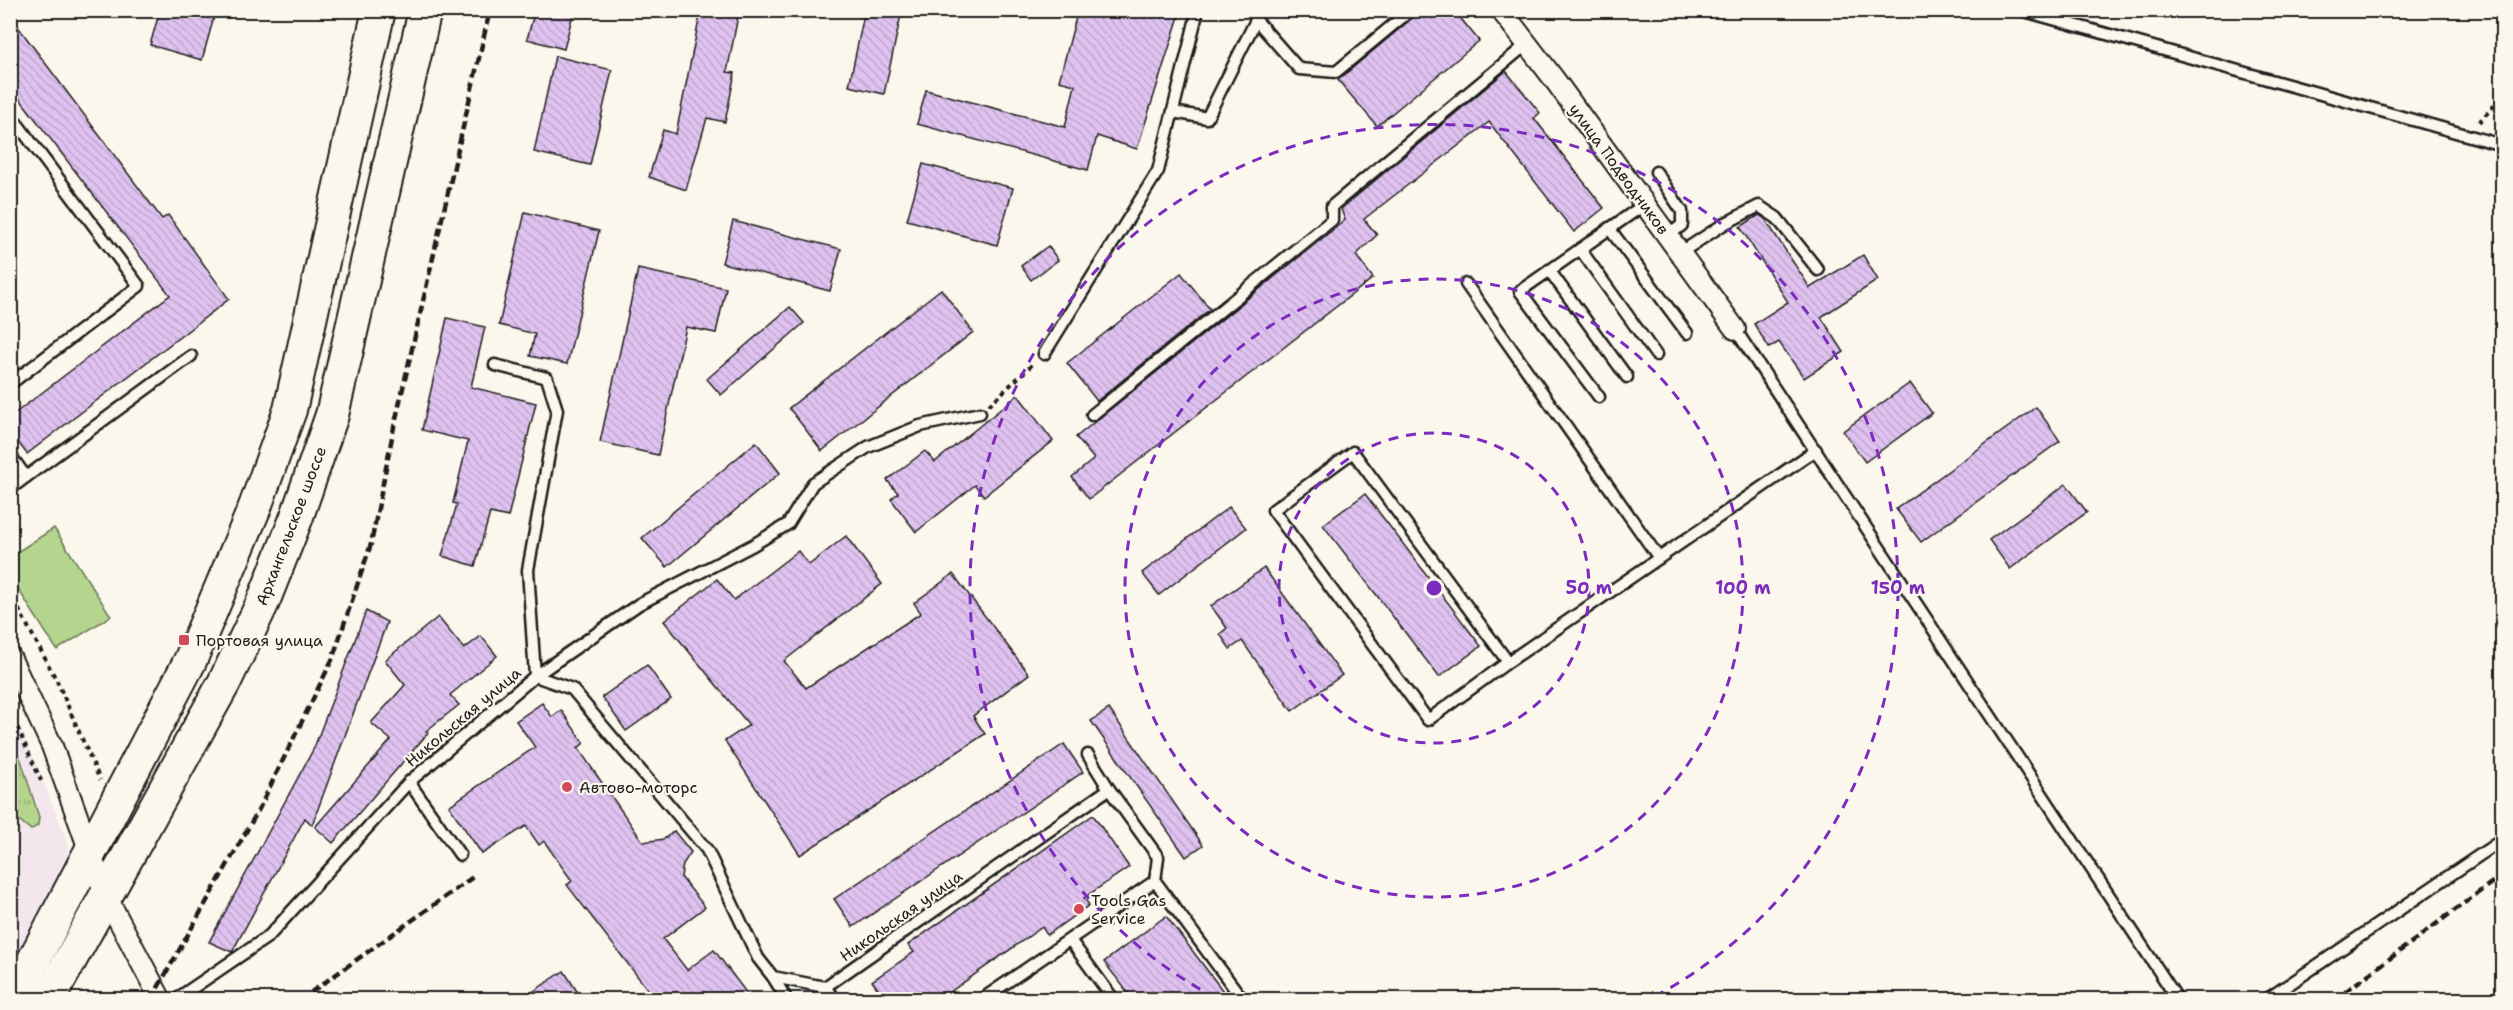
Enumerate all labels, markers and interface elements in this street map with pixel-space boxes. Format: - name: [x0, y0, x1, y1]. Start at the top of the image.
- street label: улица Подводников: [1564, 99, 1674, 239]
- street label: Архангельское шоссе: [251, 443, 331, 609]
- text: 50 m: [1566, 576, 1613, 600]
- text: 100 m: [1715, 576, 1771, 600]
- text: 150 m: [1871, 576, 1926, 600]
- centre of rings: [1424, 578, 1444, 598]
- place label: Портовая улица: [196, 630, 323, 651]
- marker: Портовая улица: [177, 633, 191, 647]
- street label: Никольская улица: [401, 662, 525, 772]
- place label: Автово-моторс: [579, 777, 698, 798]
- marker: Автово-моторс: [560, 780, 574, 794]
- street label: Никольская улица: [836, 866, 967, 966]
- place label: Tools Gas Service: [1091, 890, 1167, 929]
- marker: Tools Gas Service: [1072, 902, 1086, 916]

